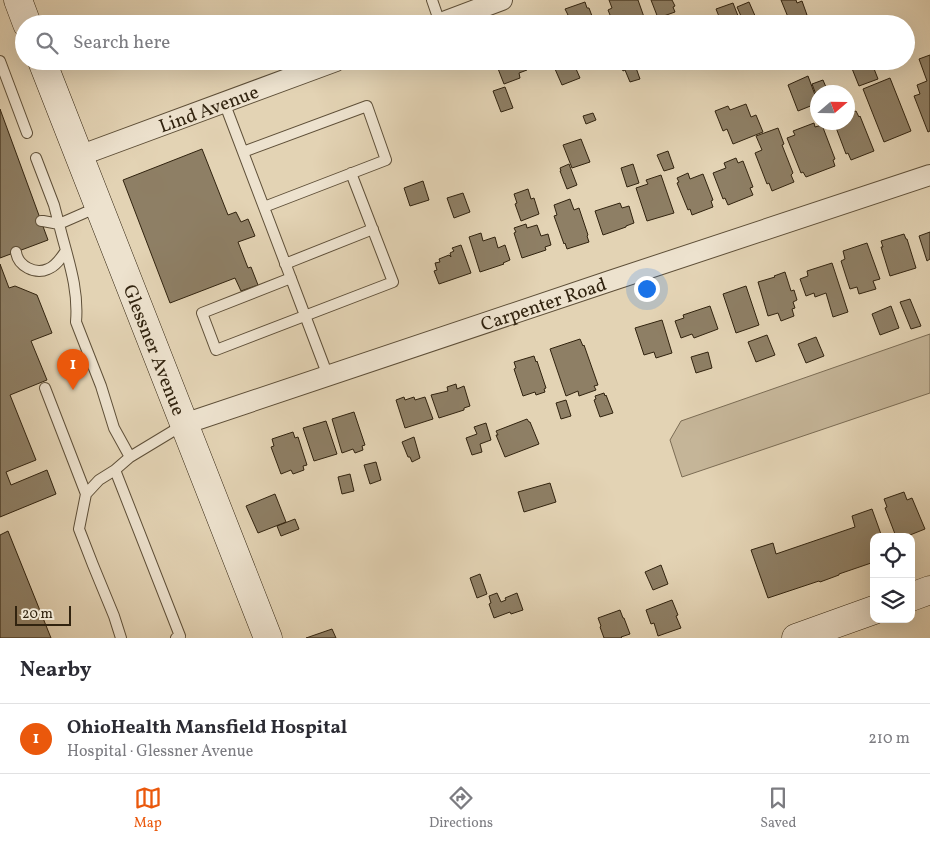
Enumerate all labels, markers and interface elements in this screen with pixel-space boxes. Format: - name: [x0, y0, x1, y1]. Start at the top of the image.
- search box: [15, 15, 915, 70]
- icon: search: [33, 29, 61, 57]
- text: Search here: [73, 30, 170, 56]
- street label: Lind Avenue: [156, 80, 263, 140]
- north arrow: [810, 85, 855, 130]
- street label: Carpenter Road: [478, 272, 610, 339]
- your location: [634, 276, 660, 302]
- street label: Glessner Avenue: [116, 281, 191, 420]
- pin: 1: [57, 349, 89, 390]
- map controls: [870, 533, 915, 623]
- button: locate: [870, 533, 915, 578]
- button: layers: [870, 578, 915, 623]
- scale bar: [15, 603, 71, 626]
- text: 20 m: [22, 605, 53, 624]
- text: Nearby: [20, 656, 91, 685]
- text: OhioHealth Mansfield Hospital: [67, 715, 347, 741]
- text: 1: [33, 728, 39, 750]
- text: 210 m: [868, 728, 910, 750]
- text: Hospital · Glessner Avenue: [67, 741, 253, 763]
- tab: Map: [134, 784, 162, 833]
- tab: Directions: [429, 784, 493, 833]
- tab: Saved: [760, 784, 796, 833]

